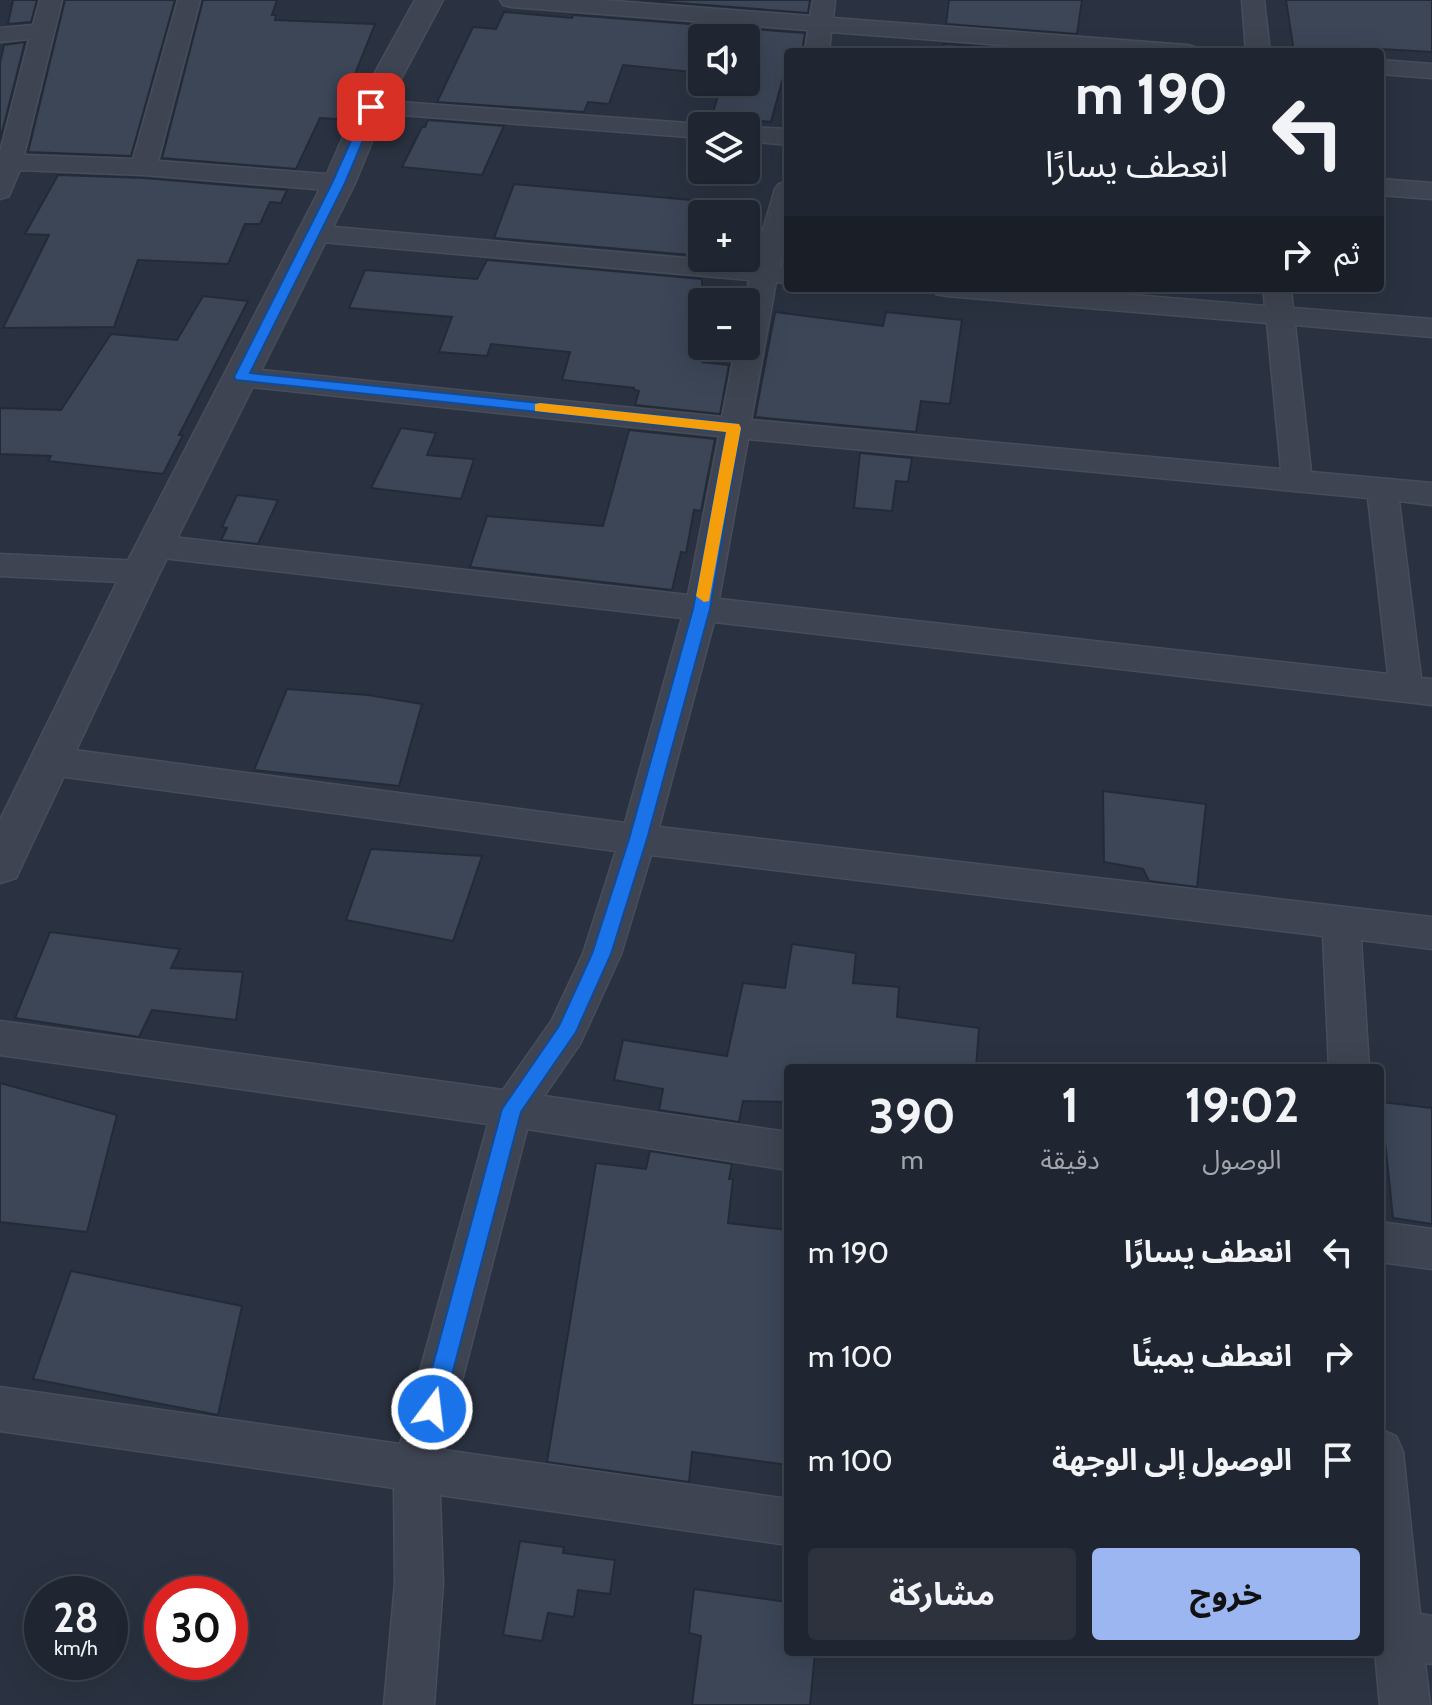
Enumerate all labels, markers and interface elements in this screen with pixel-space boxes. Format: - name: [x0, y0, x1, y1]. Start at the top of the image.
- map controls: [688, 24, 760, 360]
- button: sound: [688, 24, 760, 96]
- text: 190 m: [1075, 60, 1228, 128]
- pin: [337, 73, 405, 141]
- icon: left: [1256, 80, 1360, 184]
- icon: arrive: [349, 85, 393, 129]
- button: layers: [688, 112, 760, 184]
- text: انعطف يسارًا: [1045, 142, 1228, 186]
- button: +: [688, 200, 760, 272]
- icon: right: [1274, 232, 1318, 276]
- text: ثم: [1334, 235, 1360, 272]
- button: −: [688, 288, 760, 360]
- text: 1: [1061, 1076, 1079, 1134]
- text: 19:02: [1185, 1076, 1299, 1134]
- text: 390: [869, 1087, 956, 1145]
- text: m: [901, 1144, 924, 1176]
- text: دقيقة: [1040, 1144, 1100, 1176]
- text: الوصول: [1202, 1144, 1281, 1176]
- icon: left: [1316, 1230, 1360, 1274]
- text: انعطف يسارًا: [1124, 1233, 1292, 1270]
- text: 190 m: [808, 1234, 889, 1271]
- icon: right: [1316, 1334, 1360, 1378]
- text: انعطف يمينًا: [1132, 1337, 1292, 1374]
- text: 100 m: [808, 1338, 893, 1375]
- position arrow: [390, 1367, 474, 1451]
- icon: arrive: [1316, 1438, 1360, 1482]
- text: الوصول إلى الوجهة: [1052, 1441, 1292, 1478]
- text: 100 m: [808, 1442, 893, 1479]
- button: مشاركة: [808, 1548, 1076, 1640]
- button: خروج: [1092, 1548, 1360, 1640]
- speed limit sign: 30: [144, 1576, 248, 1680]
- text: 28: [53, 1593, 99, 1642]
- text: km/h: [54, 1636, 98, 1660]

